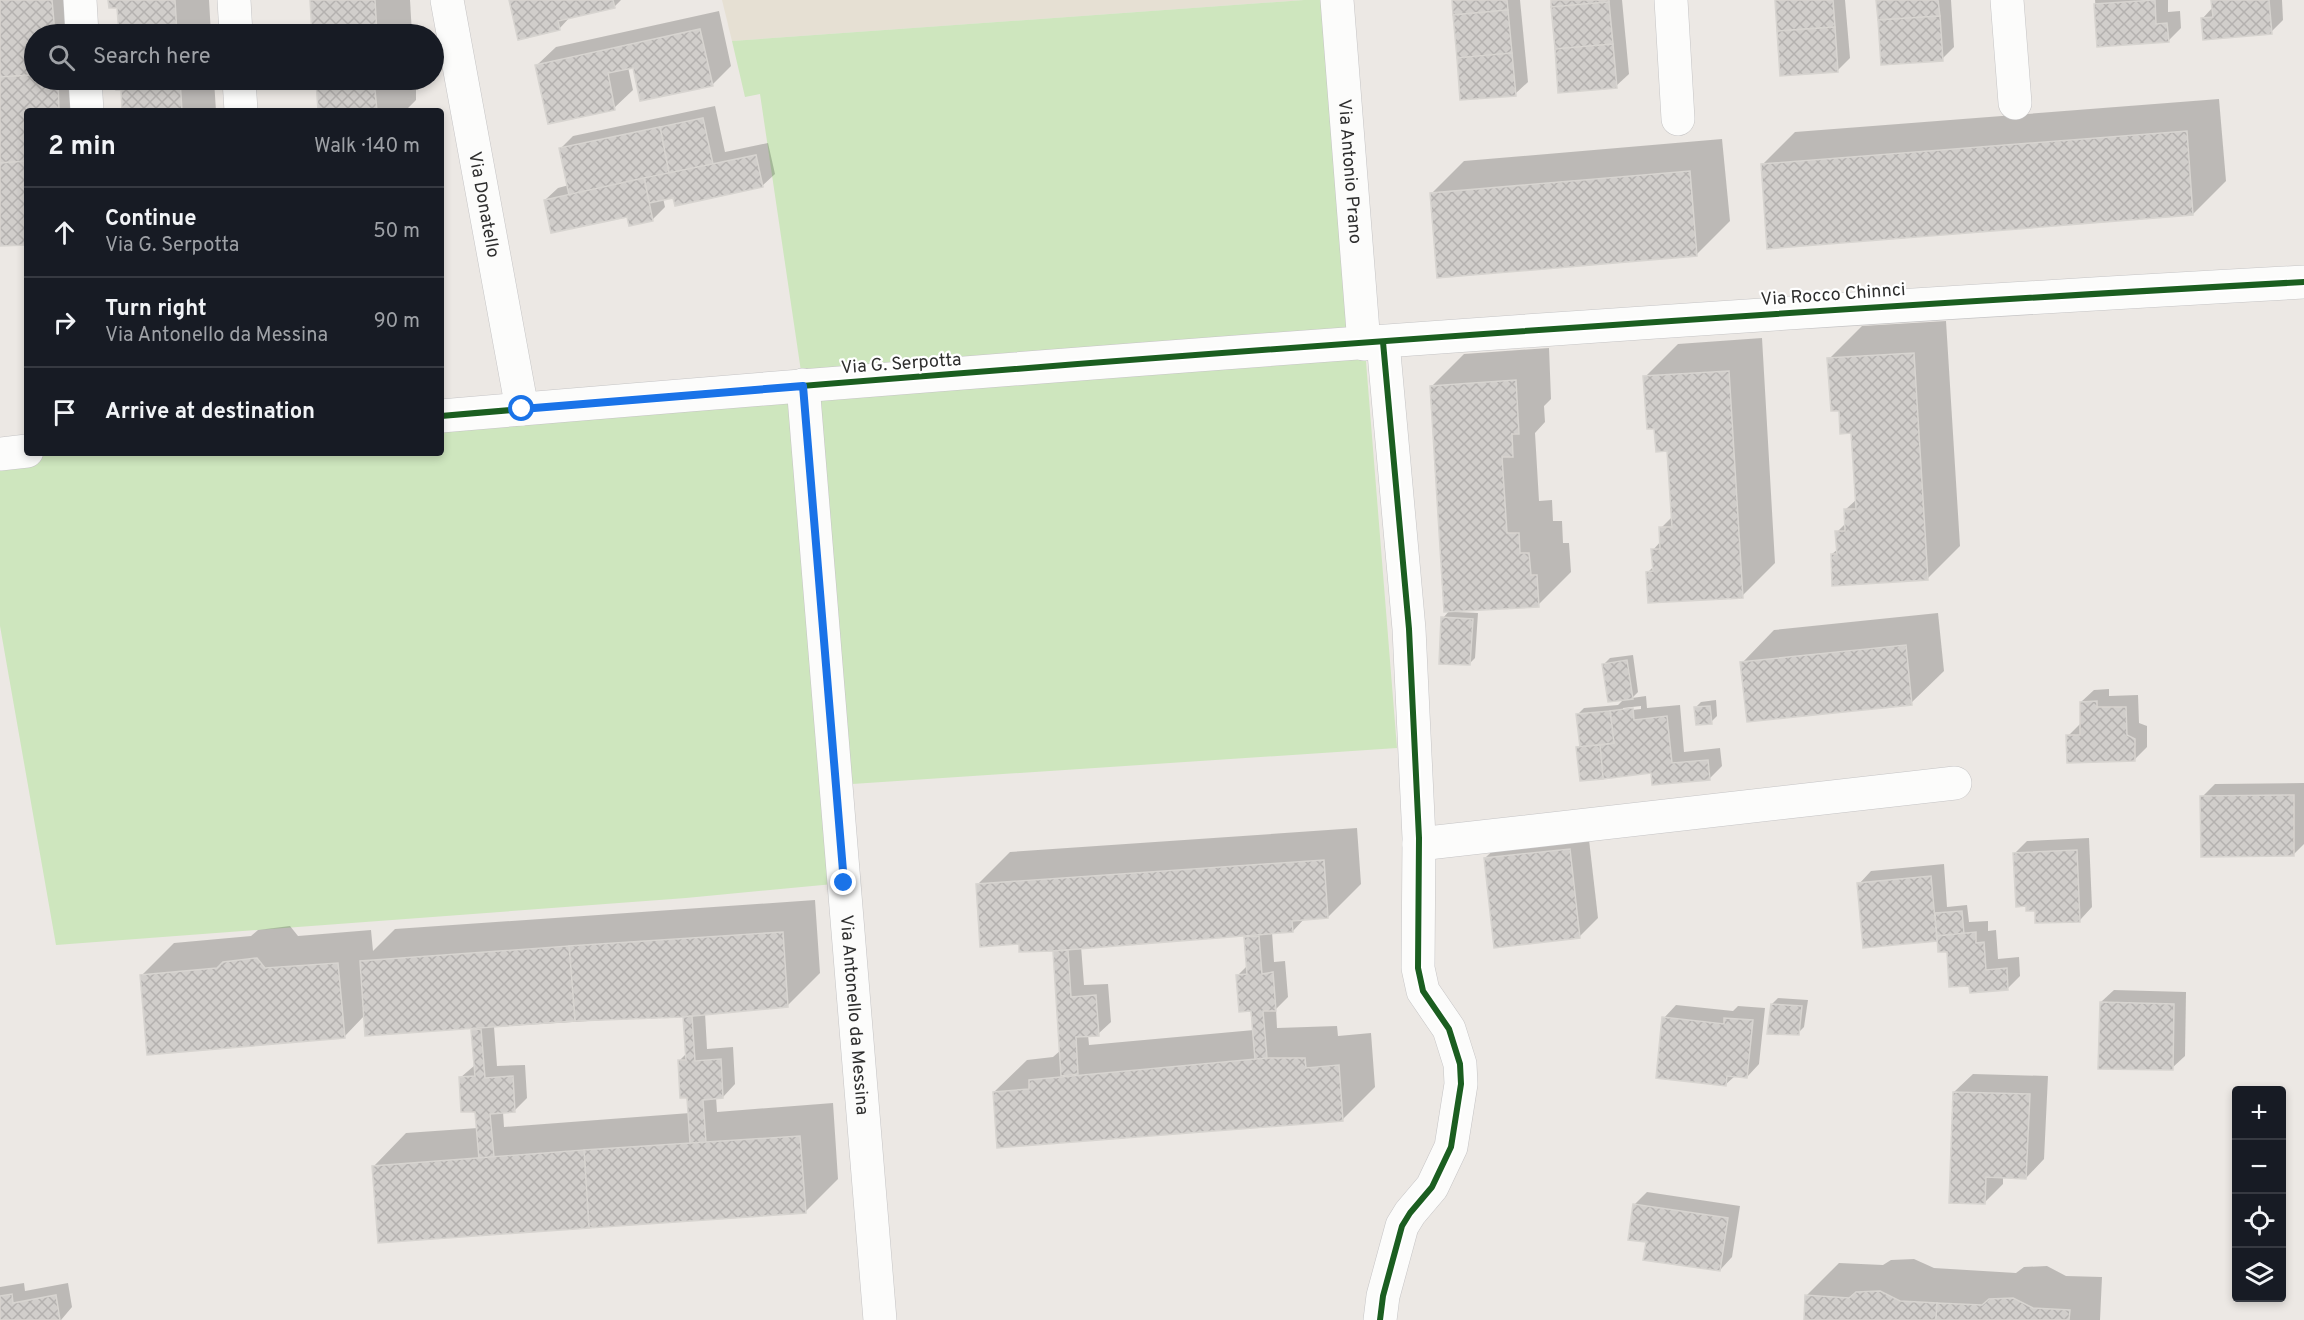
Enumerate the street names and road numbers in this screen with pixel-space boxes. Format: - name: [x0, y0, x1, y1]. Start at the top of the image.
- street label: Via Antonio Prano: [1332, 98, 1366, 245]
- street label: Via Donatello: [462, 150, 504, 260]
- street label: Via Rocco Chinnci: [1760, 279, 1906, 312]
- street label: Via G. Serpotta: [840, 349, 962, 380]
- street label: Via Antonello da Messina: [834, 914, 873, 1116]

